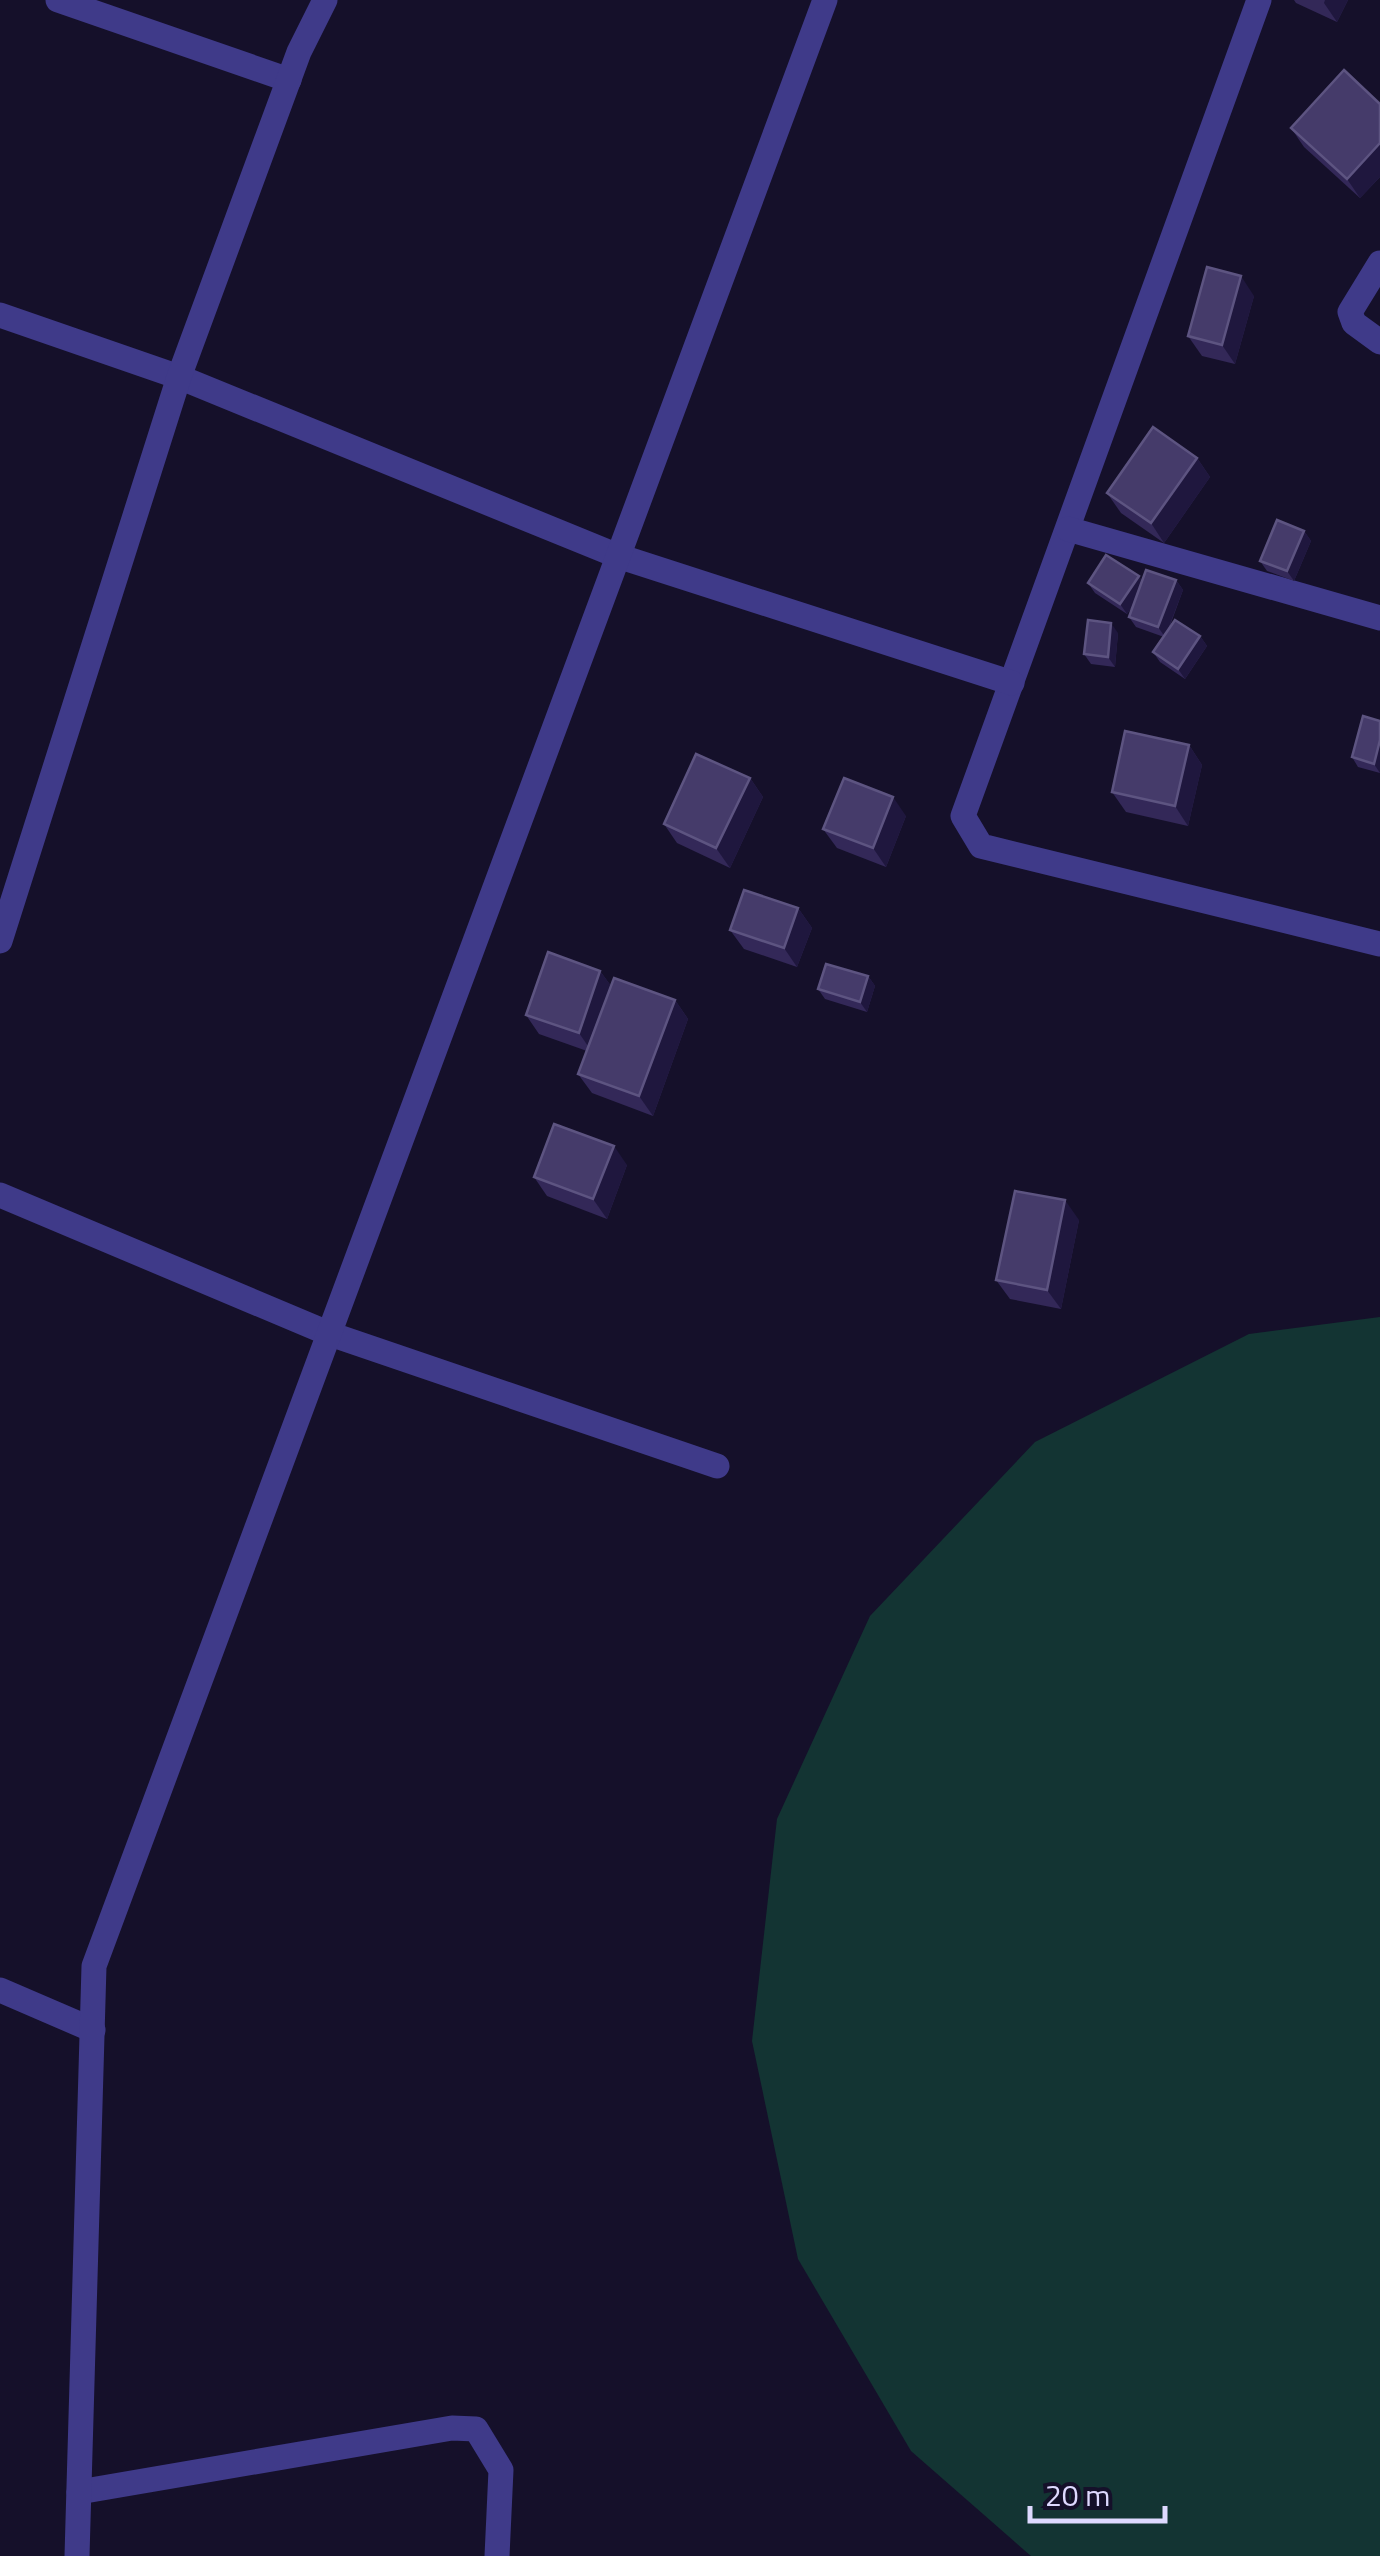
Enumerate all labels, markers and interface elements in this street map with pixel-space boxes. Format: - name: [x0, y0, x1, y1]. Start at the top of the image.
- scale bar: [1030, 2461, 1165, 2523]
- text: 20 m: [1045, 2472, 1110, 2518]

